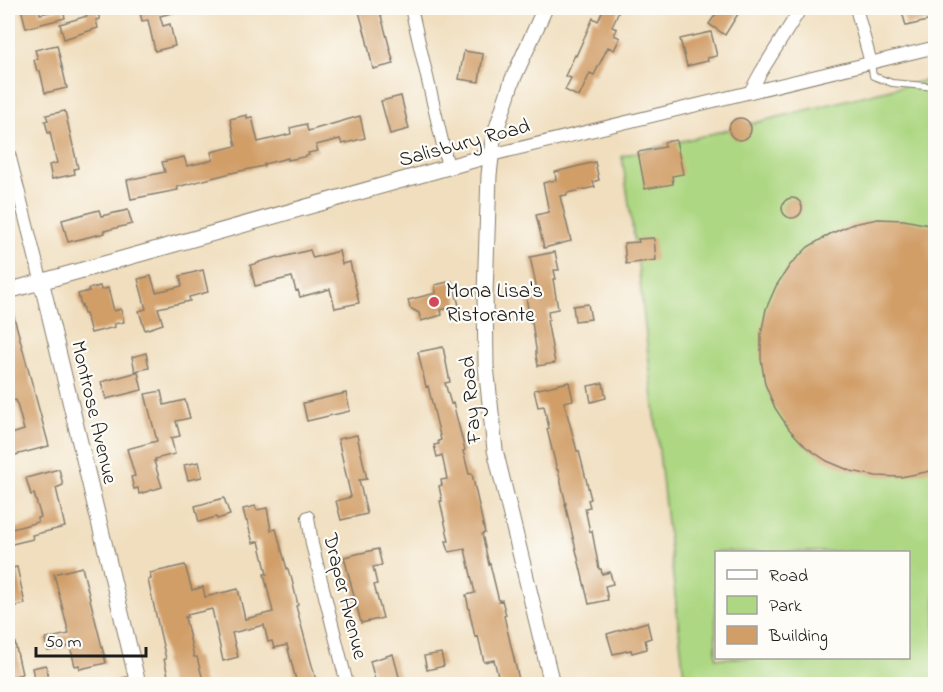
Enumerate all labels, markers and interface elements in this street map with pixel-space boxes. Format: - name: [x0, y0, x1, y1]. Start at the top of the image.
- street label: Salisbury Road: [395, 112, 534, 178]
- place label: Mona Lisa's Ristorante: [446, 277, 543, 331]
- marker: Mona Lisa's Ristorante: [427, 295, 441, 309]
- street label: Montrose Avenue: [62, 338, 124, 488]
- street label: Fay Road: [453, 355, 493, 446]
- street label: Draper Avenue: [314, 529, 374, 663]
- legend: [715, 551, 910, 659]
- text: Road: [769, 564, 808, 590]
- text: Park: [769, 594, 802, 620]
- scale bar: [36, 620, 146, 658]
- text: Building: [768, 624, 828, 651]
- text: 50 m: [45, 630, 82, 656]

